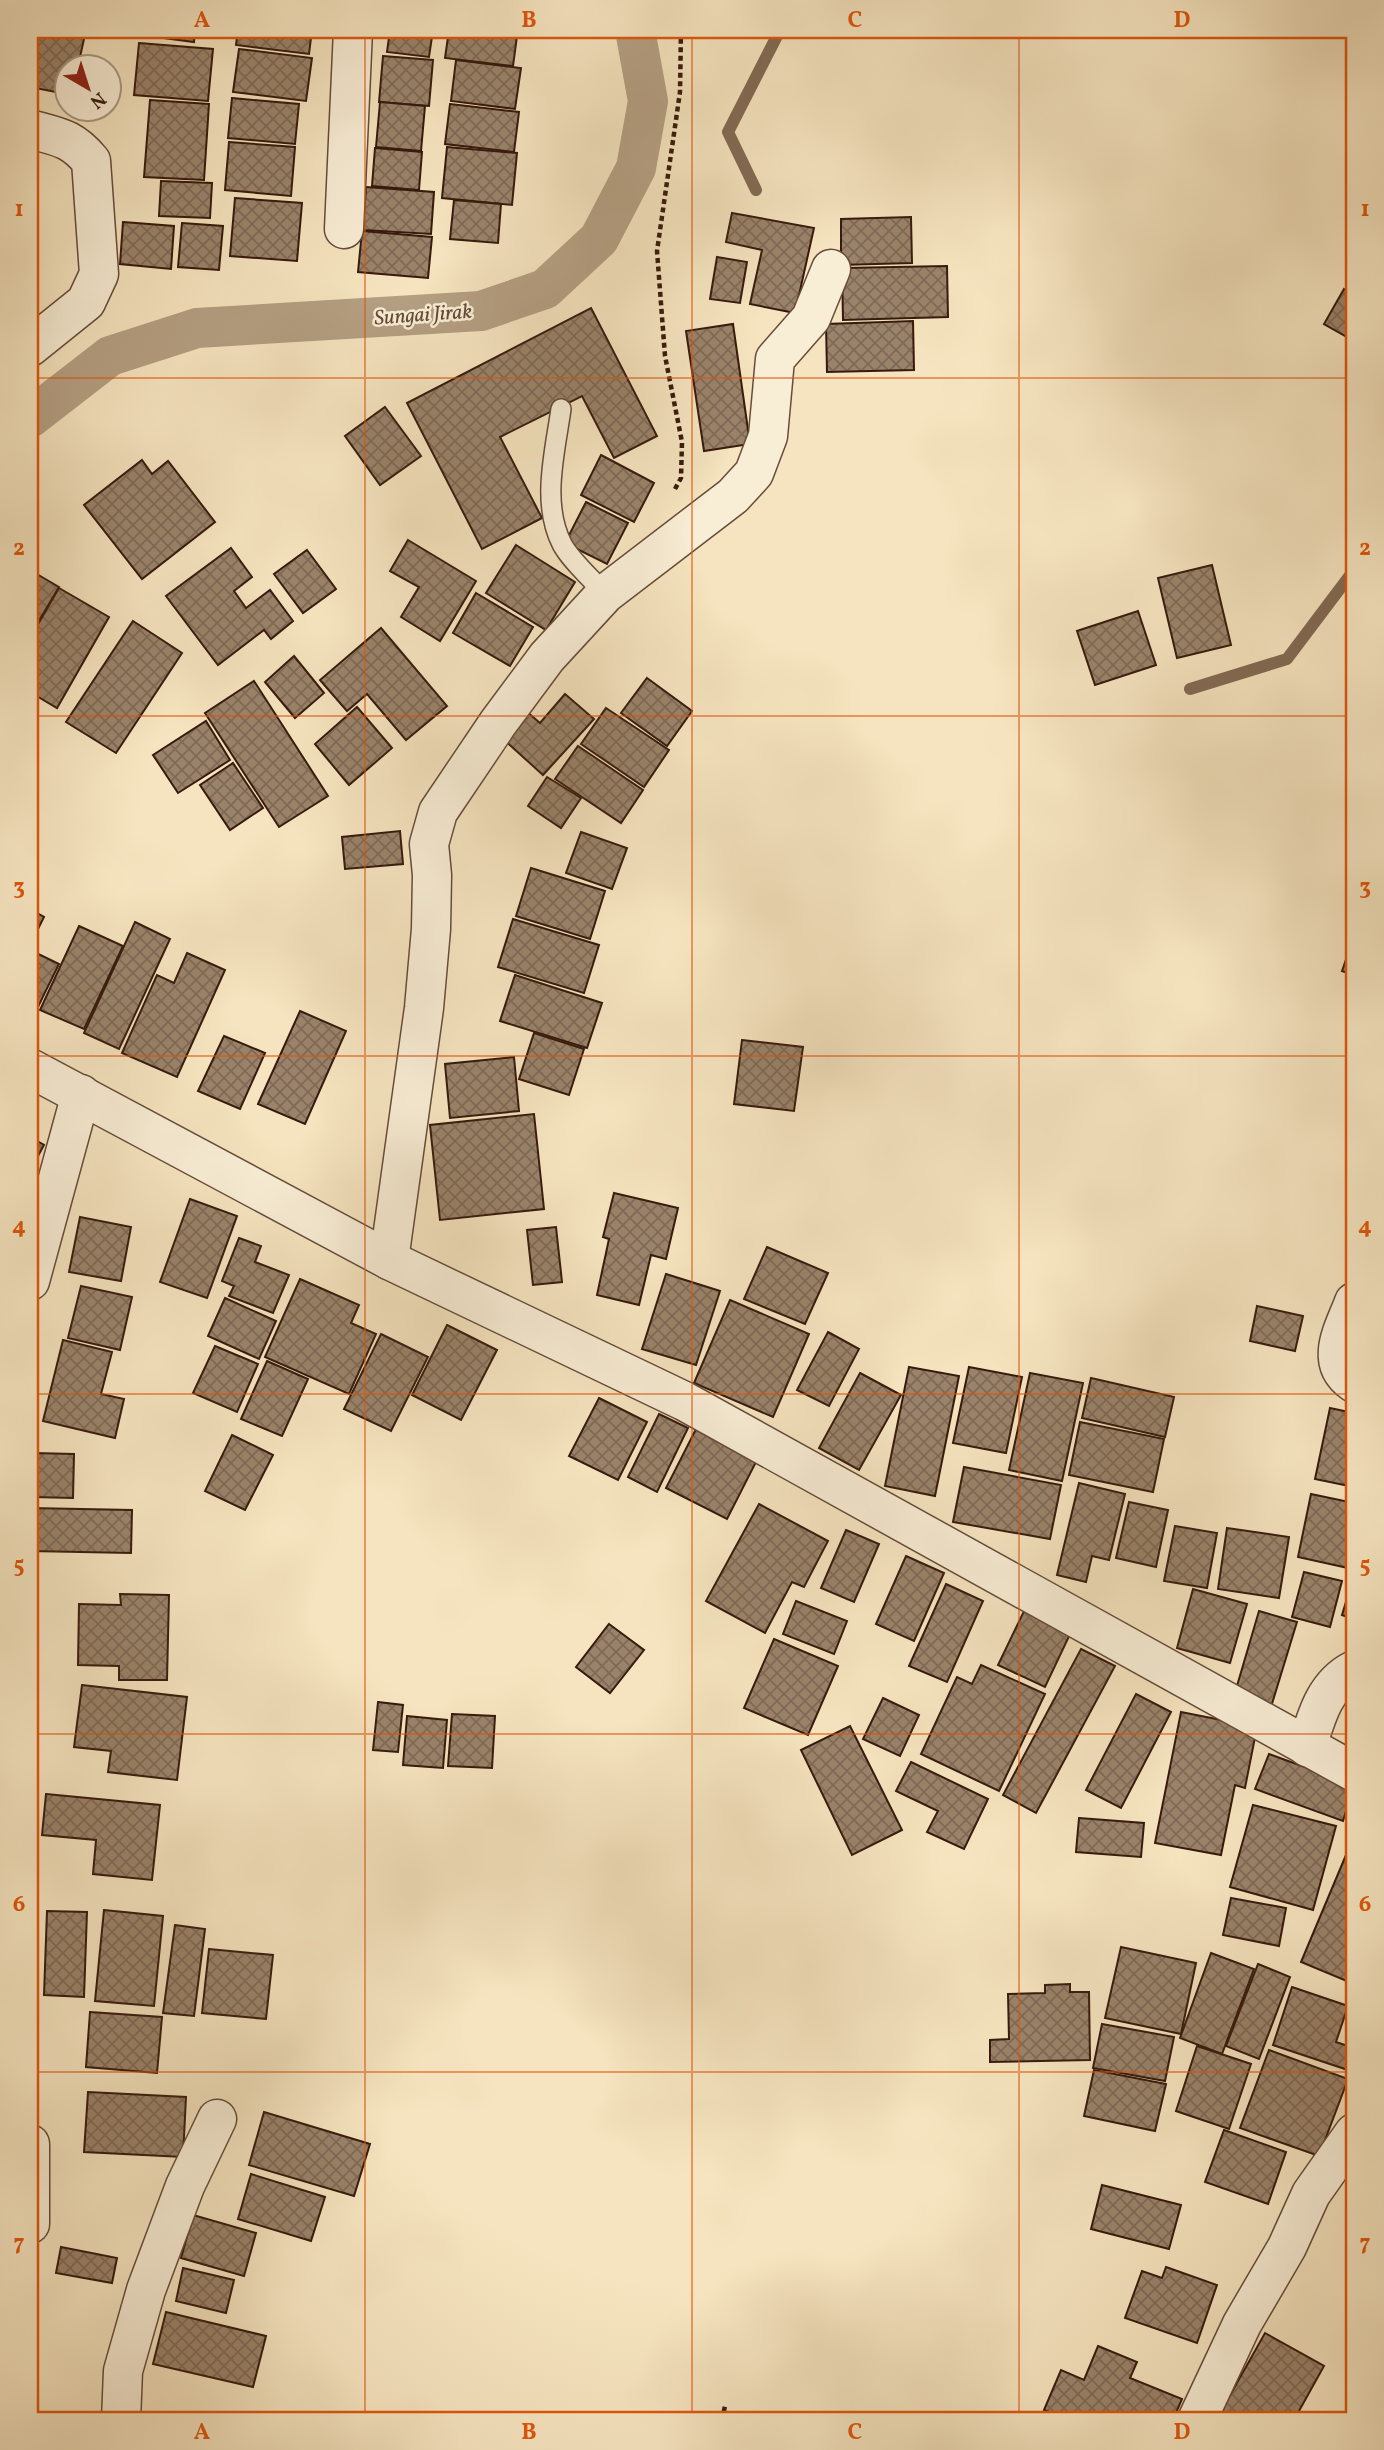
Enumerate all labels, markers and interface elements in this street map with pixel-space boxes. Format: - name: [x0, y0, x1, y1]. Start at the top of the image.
- text: A: [194, 5, 210, 37]
- text: B: [521, 5, 537, 37]
- text: C: [848, 5, 862, 37]
- text: D: [1174, 5, 1191, 37]
- north arrow: [52, 52, 122, 122]
- text: N: [84, 85, 111, 114]
- text: 1: [14, 194, 24, 226]
- text: 1: [1360, 194, 1370, 226]
- water label: Sungai Jirak: [373, 298, 473, 333]
- text: 2: [13, 533, 25, 565]
- text: 2: [1359, 533, 1371, 565]
- text: 3: [13, 872, 25, 904]
- text: 3: [1359, 872, 1371, 904]
- text: 4: [12, 1211, 26, 1243]
- text: 4: [1358, 1211, 1372, 1243]
- text: 5: [13, 1550, 25, 1582]
- text: 5: [1359, 1550, 1371, 1582]
- text: 6: [13, 1889, 25, 1921]
- text: 6: [1359, 1889, 1371, 1921]
- text: 7: [14, 2228, 25, 2260]
- text: 7: [1360, 2228, 1371, 2260]
- text: A: [194, 2417, 210, 2449]
- text: B: [521, 2417, 537, 2449]
- text: C: [848, 2417, 862, 2449]
- text: D: [1174, 2417, 1191, 2449]

